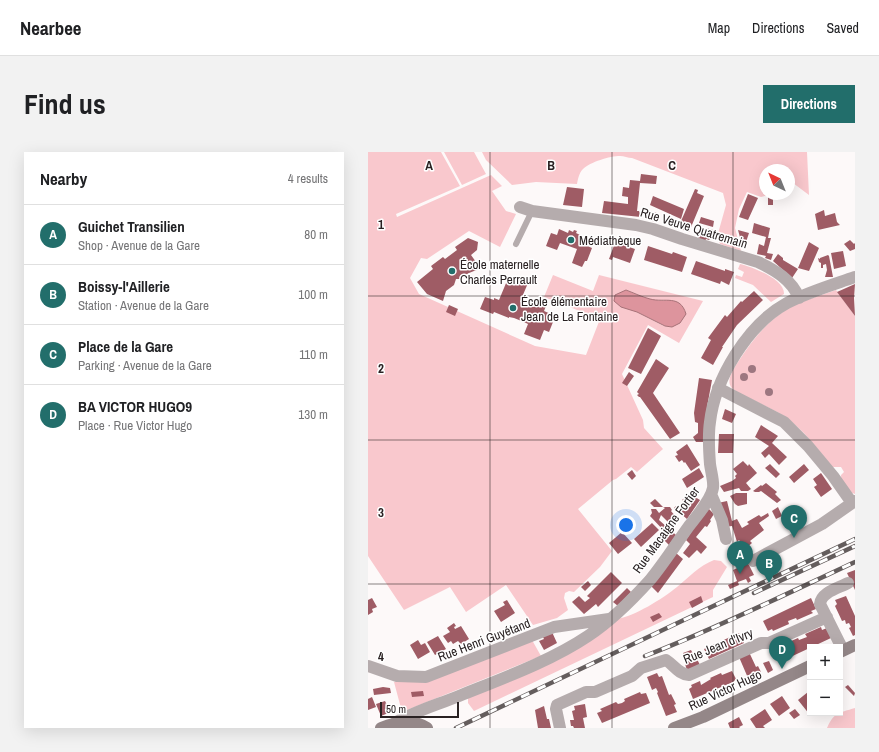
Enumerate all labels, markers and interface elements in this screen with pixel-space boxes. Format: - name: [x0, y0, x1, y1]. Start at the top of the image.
- text: Nearbee: [20, 15, 81, 41]
- text: Map: [708, 19, 730, 37]
- text: Directions: [752, 19, 804, 37]
- text: Saved: [826, 19, 859, 37]
- text: Find us: [24, 85, 106, 123]
- button: Directions: [763, 85, 855, 123]
- text: A: [425, 157, 433, 174]
- text: B: [547, 157, 555, 174]
- text: C: [668, 157, 676, 174]
- north arrow: [759, 164, 795, 200]
- text: Nearby: [40, 167, 87, 190]
- text: 4 results: [288, 170, 328, 187]
- street label: Rue Veuve Quatremain: [638, 204, 750, 252]
- text: Guichet Transilien: [78, 216, 185, 237]
- text: 1: [378, 216, 384, 233]
- text: A: [49, 226, 57, 243]
- text: 80 m: [304, 226, 328, 243]
- place label: Médiathèque: [579, 232, 641, 249]
- marker: Médiathèque: [566, 235, 576, 245]
- text: Shop · Avenue de la Gare: [78, 237, 200, 254]
- place label: École maternelle Charles Perrault: [460, 256, 539, 288]
- marker: École maternelle Charles Perrault: [447, 266, 457, 276]
- text: Boissy-l'Aillerie: [78, 276, 170, 297]
- text: B: [49, 286, 57, 303]
- text: 100 m: [298, 286, 328, 303]
- place label: École élémentaire Jean de La Fontaine: [521, 293, 618, 325]
- text: Station · Avenue de la Gare: [78, 297, 209, 314]
- marker: École élémentaire Jean de La Fontaine: [508, 303, 518, 313]
- text: Place de la Gare: [78, 336, 173, 357]
- text: C: [49, 346, 57, 363]
- text: 110 m: [299, 346, 328, 363]
- text: Parking · Avenue de la Gare: [78, 357, 212, 374]
- text: 2: [378, 360, 384, 377]
- text: BA VICTOR HUGO9: [78, 396, 192, 417]
- text: D: [49, 406, 57, 423]
- text: 130 m: [298, 406, 328, 423]
- text: Place · Rue Victor Hugo: [78, 417, 192, 434]
- street label: Rue Macaigne Fortier: [629, 483, 703, 577]
- text: 3: [378, 504, 384, 521]
- pin: C: [781, 505, 807, 538]
- your location: [616, 515, 636, 535]
- pin: A: [727, 541, 753, 574]
- pin: B: [756, 550, 782, 583]
- street label: Rue Henri Guyétand: [435, 615, 533, 665]
- street label: Rue Jean d'Ivry: [681, 624, 756, 668]
- pin: D: [769, 636, 795, 669]
- map controls: [807, 644, 843, 716]
- button: +: [807, 644, 843, 680]
- text: 4: [378, 648, 384, 665]
- street label: Rue Victor Hugo: [686, 666, 764, 714]
- button: −: [807, 680, 843, 716]
- scale bar: [380, 700, 459, 719]
- text: 50 m: [386, 702, 406, 716]

